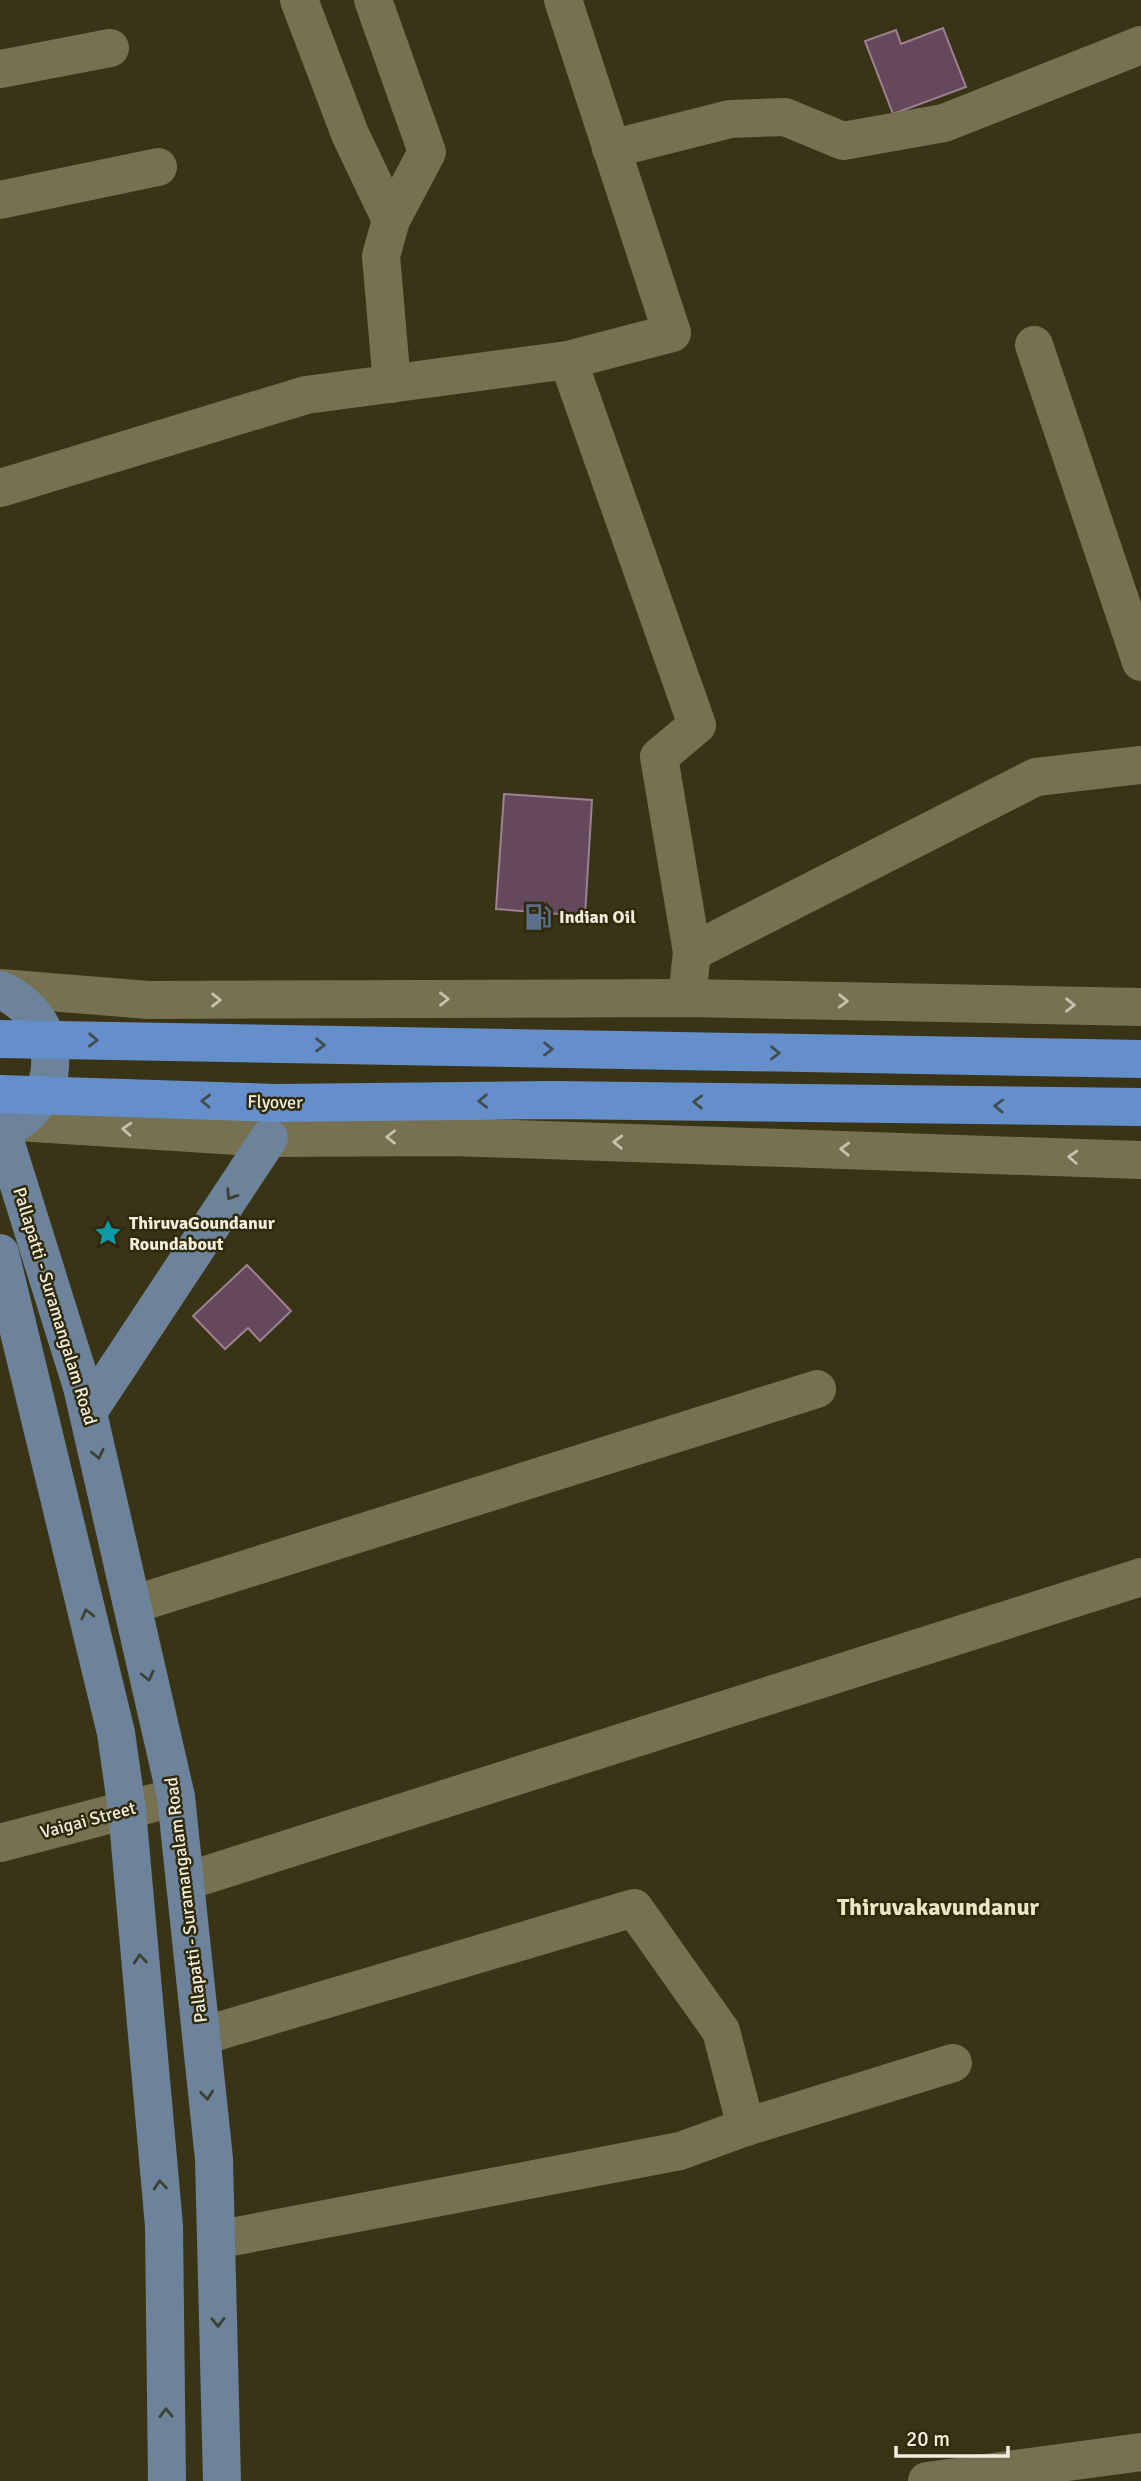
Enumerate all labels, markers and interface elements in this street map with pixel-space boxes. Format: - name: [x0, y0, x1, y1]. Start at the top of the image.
- fuel station icon: Indian Oil: [523, 902, 553, 932]
- place label: Indian Oil: [559, 906, 636, 928]
- one-way arrow: [439, 991, 449, 1007]
- one-way arrow: [211, 992, 222, 1008]
- one-way arrow: [838, 993, 848, 1009]
- one-way arrow: [1065, 998, 1076, 1013]
- one-way arrow: [87, 1033, 98, 1048]
- one-way arrow: [315, 1037, 326, 1052]
- one-way arrow: [543, 1041, 553, 1057]
- one-way arrow: [770, 1046, 781, 1061]
- street label: Flyover: [247, 1091, 303, 1113]
- one-way arrow: [200, 1093, 211, 1108]
- one-way arrow: [477, 1093, 487, 1109]
- one-way arrow: [693, 1094, 703, 1110]
- one-way arrow: [994, 1098, 1004, 1114]
- one-way arrow: [121, 1122, 132, 1137]
- one-way arrow: [385, 1129, 395, 1145]
- one-way arrow: [612, 1135, 623, 1150]
- one-way arrow: [840, 1141, 850, 1157]
- one-way arrow: [1067, 1150, 1078, 1165]
- street label: Pallapatti - Suramangalam Road: [8, 1184, 102, 1428]
- one-way arrow: [227, 1187, 239, 1200]
- place label: ThiruvaGoundanur Roundabout: [129, 1212, 276, 1255]
- place icon: ThiruvaGoundanur Roundabout: [93, 1218, 123, 1248]
- one-way arrow: [89, 1448, 104, 1460]
- one-way arrow: [81, 1608, 95, 1620]
- one-way arrow: [140, 1670, 155, 1682]
- street label: Pallapatti - Suramangalam Road: [160, 1776, 212, 2024]
- street label: Vaigai Street: [38, 1797, 138, 1843]
- district label: Thiruvakavundanur: [837, 1892, 1040, 1922]
- one-way arrow: [133, 1953, 148, 1964]
- one-way arrow: [200, 2089, 215, 2101]
- one-way arrow: [153, 2180, 168, 2191]
- one-way arrow: [211, 2317, 226, 2328]
- one-way arrow: [158, 2407, 174, 2418]
- scale bar: [896, 2414, 1008, 2458]
- text: 20 m: [906, 2426, 950, 2452]

